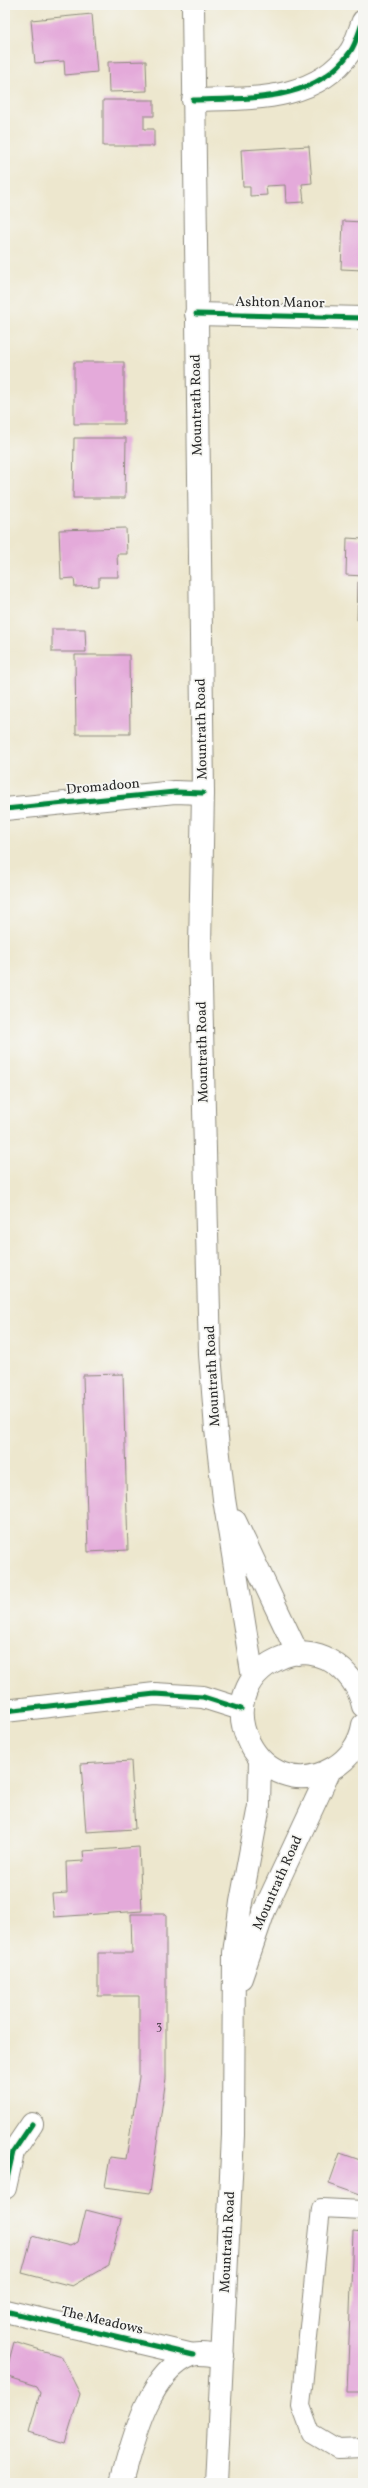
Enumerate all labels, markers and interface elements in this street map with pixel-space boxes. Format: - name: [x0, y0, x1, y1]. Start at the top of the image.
- street label: Ashton Manor: [235, 293, 325, 313]
- street label: Mountrath Road: [187, 354, 207, 456]
- street label: Mountrath Road: [192, 678, 212, 780]
- street label: Dromadoon: [65, 774, 141, 800]
- street label: Mountrath Road: [193, 1001, 213, 1103]
- street label: Mountrath Road: [201, 1325, 225, 1427]
- street label: Mountrath Road: [249, 1833, 307, 1933]
- house number: 3: [156, 2019, 162, 2035]
- street label: Mountrath Road: [216, 2191, 240, 2293]
- street label: The Meadows: [59, 2302, 145, 2340]

